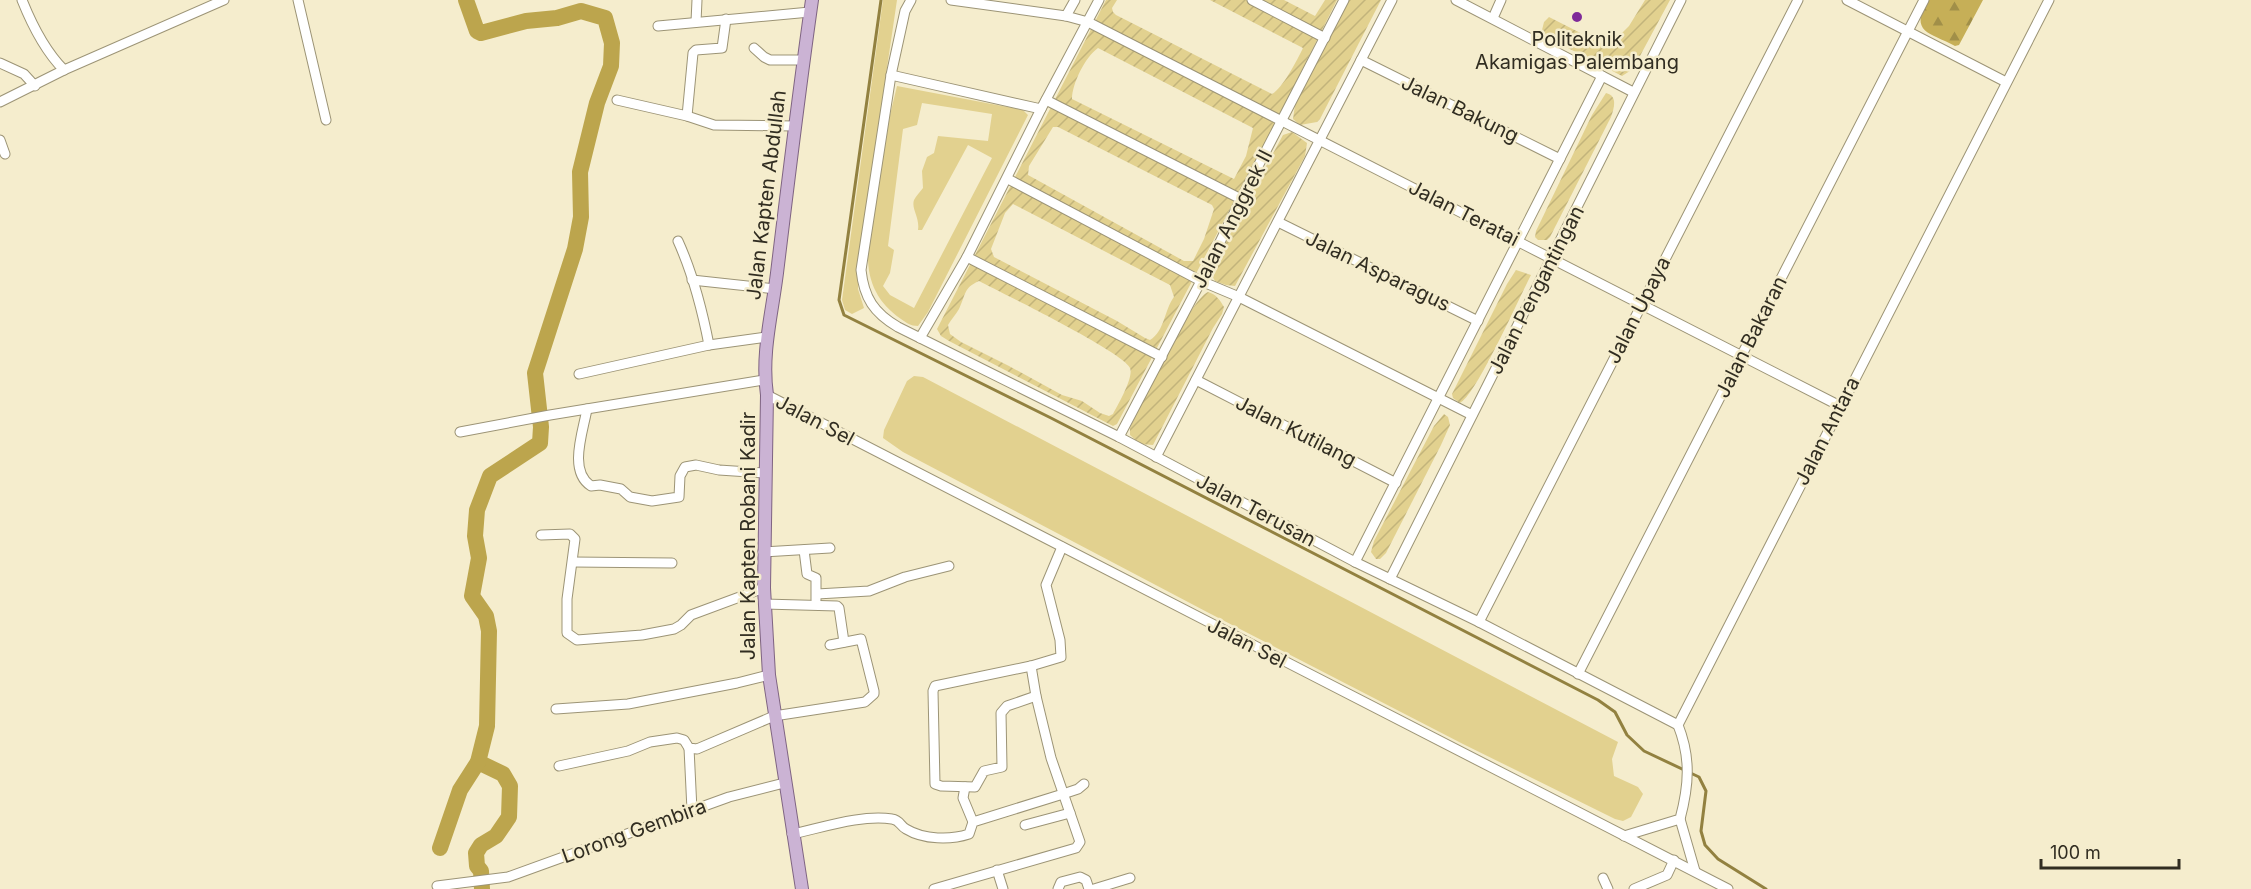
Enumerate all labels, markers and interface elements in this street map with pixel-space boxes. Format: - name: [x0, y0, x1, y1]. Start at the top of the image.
- marker: Politeknik Akamigas Palembang: [1570, 10, 1584, 24]
- place label: Politeknik Akamigas Palembang: [1475, 27, 1679, 74]
- street label: Jalan Bakung: [1397, 70, 1523, 148]
- street label: Jalan Kapten Abdullah: [741, 89, 791, 301]
- street label: Jalan Anggrek II: [1187, 146, 1277, 292]
- street label: Jalan Teratai: [1405, 175, 1523, 251]
- street label: Jalan Pengantingan: [1483, 202, 1589, 378]
- street label: Jalan Asparagus: [1302, 226, 1454, 316]
- street label: Jalan Upaya: [1601, 253, 1675, 367]
- street label: Jalan Bakaran: [1710, 272, 1792, 402]
- street label: Jalan Antara: [1789, 373, 1865, 489]
- street label: Jalan Sel: [772, 389, 858, 451]
- street label: Jalan Kutilang: [1232, 390, 1360, 472]
- street label: Jalan Kapten Robani Kadir: [736, 411, 760, 660]
- street label: Jalan Terusan: [1192, 468, 1320, 552]
- street label: Jalan Sel: [1203, 613, 1291, 673]
- street label: Lorong Gembira: [558, 794, 710, 868]
- scale bar: [2041, 832, 2179, 870]
- text: 100 m: [2050, 842, 2101, 863]

